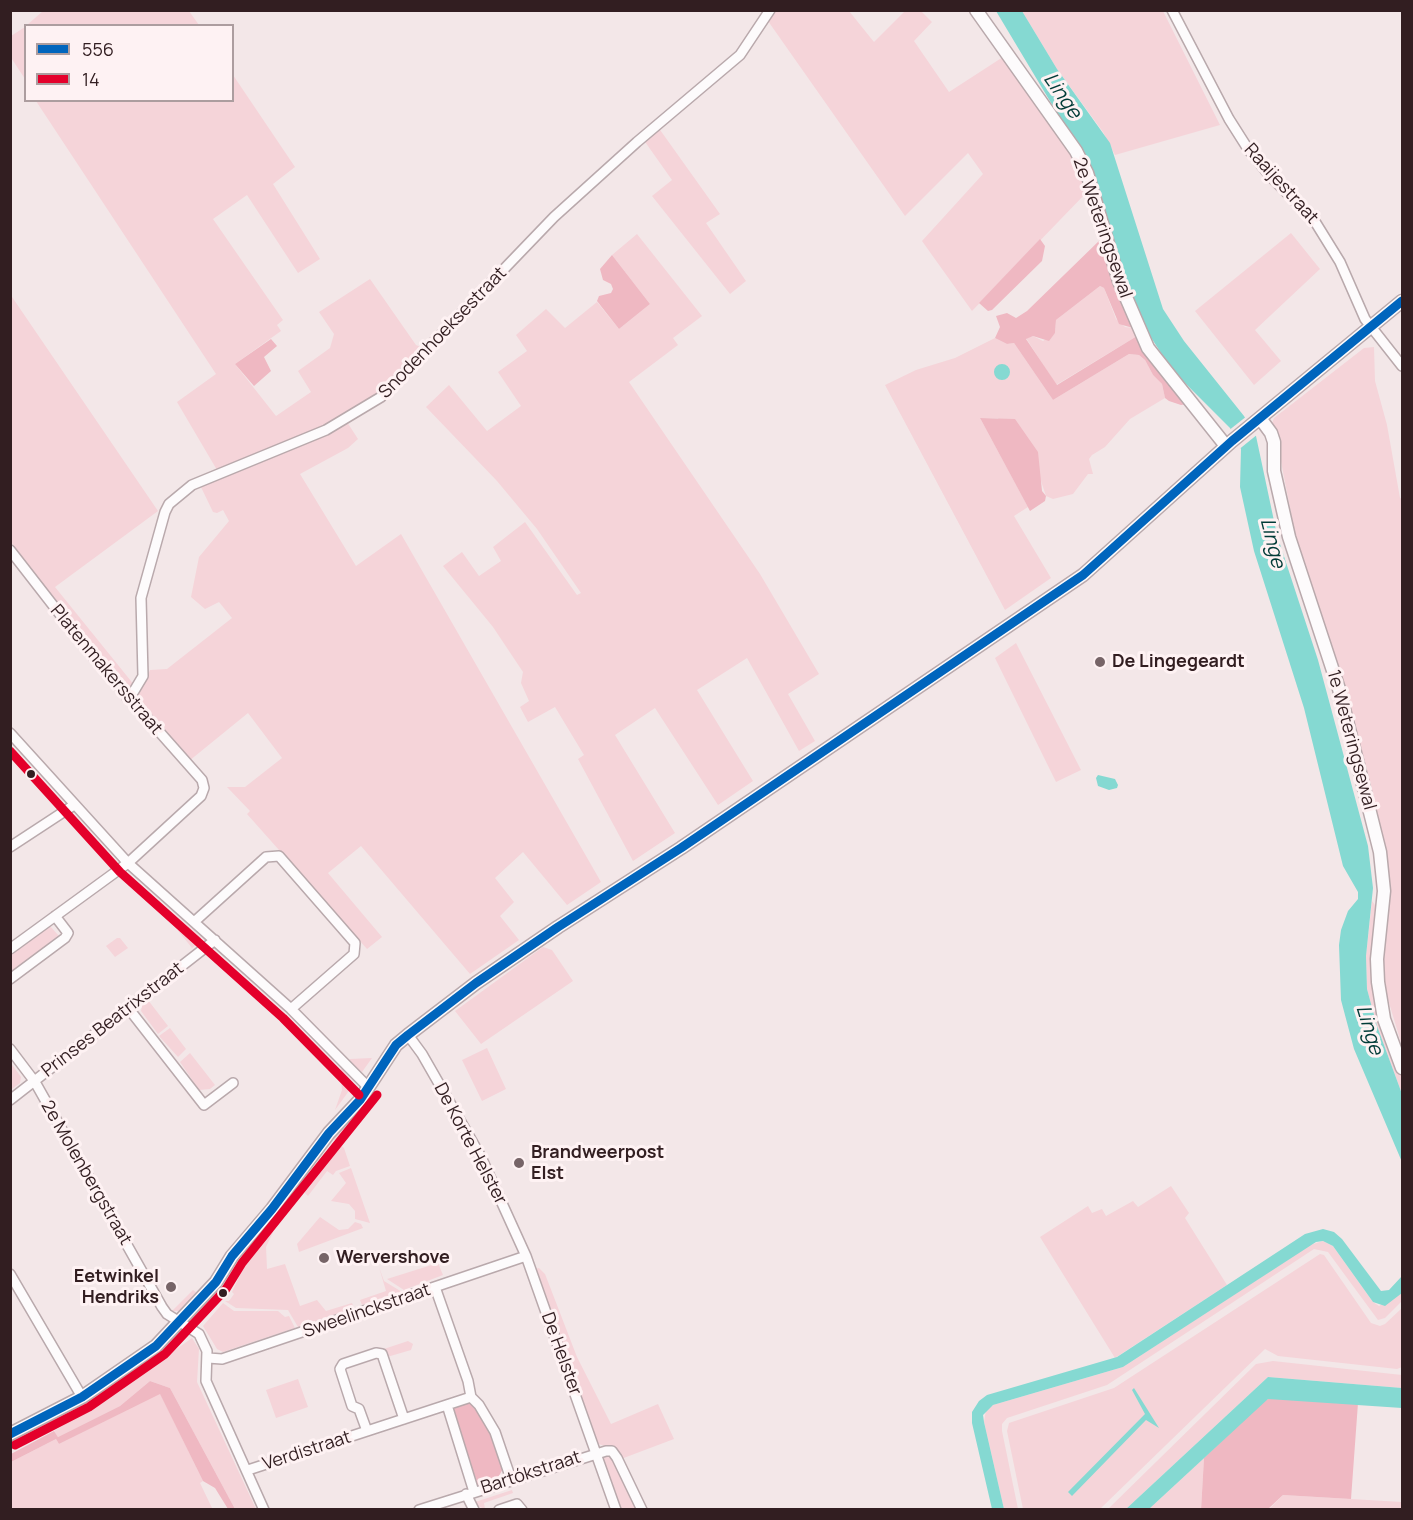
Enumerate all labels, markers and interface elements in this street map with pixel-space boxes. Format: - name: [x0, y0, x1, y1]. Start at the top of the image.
- legend: [24, 24, 234, 102]
- text: 556: [82, 37, 114, 61]
- text: 14: [82, 67, 100, 91]
- water label: Linge: [1038, 69, 1086, 123]
- street label: Raaijestraat: [1239, 139, 1323, 229]
- street label: 2e Weteringsewal: [1068, 155, 1136, 301]
- street label: Snodenhoeksestraat: [375, 263, 511, 403]
- water label: Linge: [1254, 516, 1290, 570]
- street label: Platenmakersstraat: [45, 601, 167, 739]
- place label: De Lingegeardt: [1112, 651, 1245, 673]
- marker: De Lingegeardt: [1093, 655, 1107, 669]
- street label: 1e Weteringsewal: [1322, 668, 1380, 812]
- unlabelled marker: [25, 768, 37, 780]
- street label: Prinses Beatrixstraat: [38, 958, 188, 1082]
- water label: Linge: [1350, 1002, 1388, 1058]
- street label: De Korte Helster: [429, 1079, 511, 1209]
- street label: 2e Molenbergstraat: [36, 1097, 136, 1249]
- place label: Brandweerpost Elst: [531, 1142, 664, 1184]
- marker: Brandweerpost Elst: [512, 1156, 526, 1170]
- place label: Wervershove: [336, 1247, 450, 1269]
- marker: Wervershove: [317, 1251, 331, 1265]
- place label: Eetwinkel Hendriks: [74, 1266, 159, 1308]
- street label: Sweelinckstraat: [300, 1279, 434, 1343]
- marker: Eetwinkel Hendriks: [164, 1280, 178, 1294]
- unlabelled marker: [217, 1287, 229, 1299]
- street label: De Helster: [536, 1310, 586, 1398]
- street label: Verdistraat: [260, 1427, 354, 1475]
- street label: Bartókstraat: [478, 1447, 584, 1499]

